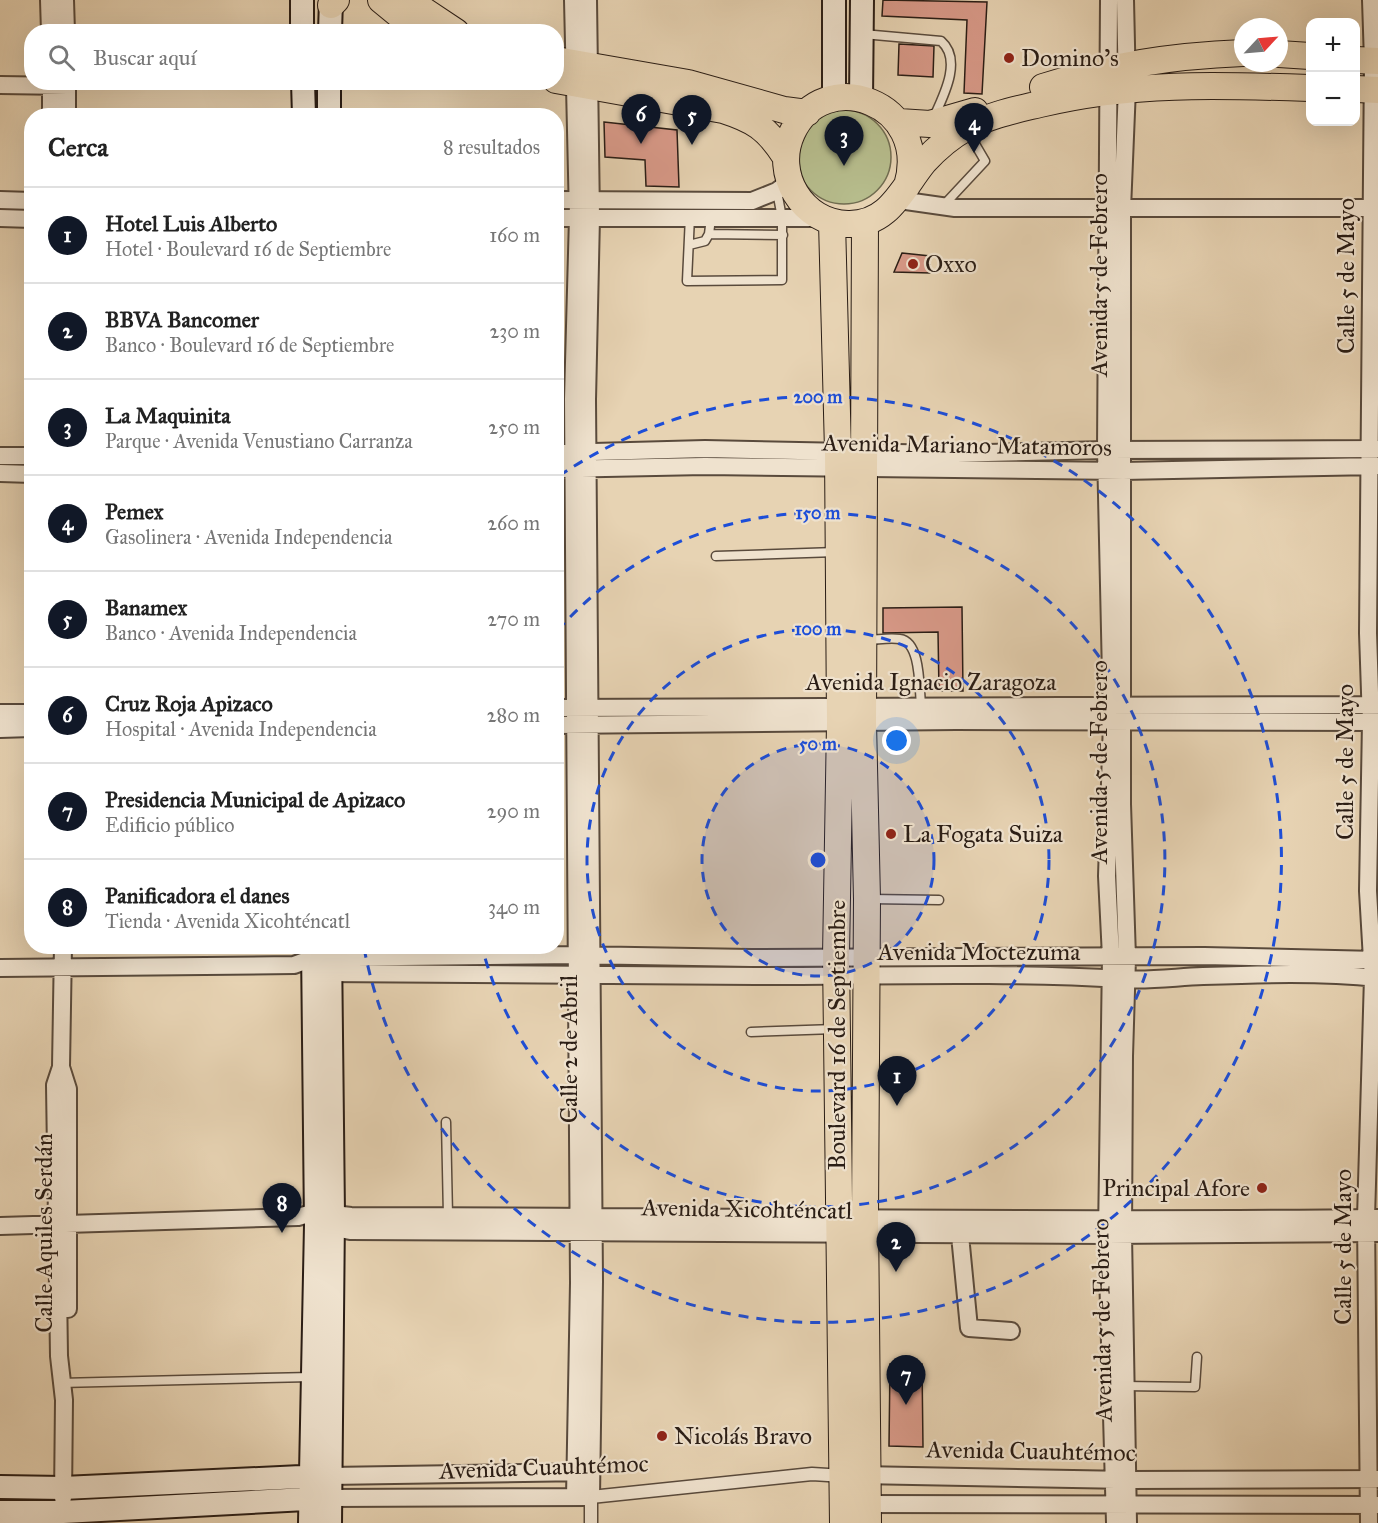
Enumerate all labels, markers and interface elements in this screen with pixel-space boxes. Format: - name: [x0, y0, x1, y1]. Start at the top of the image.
- north arrow: [1234, 18, 1288, 72]
- map controls: [1306, 18, 1360, 126]
- button: +: [1306, 18, 1360, 72]
- search box: [24, 24, 564, 90]
- icon: search: [45, 41, 78, 74]
- place label: Domino's: [1021, 43, 1119, 73]
- text: Buscar aquí: [93, 44, 196, 71]
- marker: Domino's: [1002, 51, 1016, 65]
- button: −: [1306, 72, 1360, 126]
- pin: 6: [622, 94, 660, 144]
- pin: 5: [672, 96, 712, 145]
- pin: 4: [954, 104, 994, 153]
- pin: 3: [824, 116, 864, 166]
- text: Cerca: [48, 131, 108, 163]
- text: 8 resultados: [443, 135, 540, 159]
- street label: Avenida 5 de Febrero: [1084, 173, 1114, 378]
- street label: Calle 5 de Mayo: [1331, 198, 1361, 354]
- text: Hotel Luis Alberto: [105, 210, 277, 237]
- text: 1: [64, 223, 71, 247]
- text: 160 m: [489, 223, 540, 247]
- text: Hotel · Boulevard 16 de Septiembre: [105, 237, 391, 261]
- place label: Oxxo: [925, 249, 977, 279]
- marker: Oxxo: [906, 257, 920, 271]
- text: BBVA Bancomer: [105, 306, 259, 333]
- text: 2: [63, 319, 72, 343]
- text: 230 m: [489, 319, 540, 343]
- text: Banco · Boulevard 16 de Septiembre: [105, 333, 394, 357]
- text: 200 m: [794, 386, 843, 408]
- text: La Maquinita: [105, 402, 230, 429]
- text: 3: [64, 415, 72, 439]
- text: 250 m: [488, 415, 540, 439]
- street label: Avenida Mariano Matamoros: [821, 427, 1112, 463]
- text: Parque · Avenida Venustiano Carranza: [105, 429, 413, 453]
- text: Pemex: [105, 498, 164, 525]
- text: 150 m: [796, 502, 841, 524]
- text: 4: [62, 511, 73, 535]
- text: 260 m: [487, 511, 540, 535]
- text: Gasolinera · Avenida Independencia: [105, 525, 392, 549]
- text: Banamex: [105, 594, 187, 621]
- text: 5: [63, 607, 72, 631]
- text: 270 m: [487, 607, 540, 631]
- text: 100 m: [795, 618, 842, 640]
- text: Banco · Avenida Independencia: [105, 621, 357, 645]
- street label: Avenida 5 de Febrero: [1084, 660, 1114, 865]
- street label: Avenida Ignacio Zaragoza: [805, 667, 1057, 697]
- street label: Calle 5 de Mayo: [1330, 684, 1360, 840]
- text: Cruz Roja Apizaco: [105, 690, 273, 717]
- text: 6: [62, 703, 73, 727]
- text: 280 m: [487, 703, 540, 727]
- text: Hospital · Avenida Independencia: [105, 717, 377, 741]
- your location: [882, 726, 911, 755]
- text: 50 m: [799, 733, 838, 755]
- text: Presidencia Municipal de Apizaco: [105, 786, 405, 813]
- text: 7: [62, 799, 73, 823]
- text: 290 m: [487, 799, 540, 823]
- text: Edificio público: [105, 813, 235, 837]
- place label: La Fogata Suiza: [903, 819, 1064, 849]
- marker: La Fogata Suiza: [884, 827, 898, 841]
- centre of rings: [808, 850, 828, 870]
- text: Panificadora el danes: [105, 882, 290, 909]
- text: 8: [62, 895, 73, 919]
- text: 340 m: [488, 895, 540, 919]
- street label: Boulevard 16 de Septiembre: [822, 900, 852, 1170]
- text: Tienda · Avenida Xicohténcatl: [105, 909, 350, 933]
- street label: Avenida Moctezuma: [877, 937, 1081, 967]
- street label: Calle 2 de Abril: [554, 974, 584, 1123]
- pin: 1: [878, 1056, 916, 1106]
- street label: Calle Aquiles Serdán: [29, 1133, 59, 1333]
- street label: Calle 5 de Mayo: [1328, 1169, 1358, 1325]
- place label: Principal Afore: [1102, 1173, 1250, 1203]
- marker: Principal Afore: [1255, 1181, 1269, 1195]
- pin: 8: [262, 1184, 302, 1233]
- street label: Avenida Xicohténcatl: [640, 1192, 853, 1226]
- street label: Avenida 5 de Febrero: [1085, 1218, 1119, 1423]
- pin: 2: [876, 1222, 916, 1272]
- pin: 7: [886, 1356, 926, 1405]
- place label: Nicolás Bravo: [674, 1421, 812, 1451]
- marker: Nicolás Bravo: [655, 1429, 669, 1443]
- street label: Avenida Cuauhtémoc: [925, 1434, 1136, 1468]
- street label: Avenida Cuauhtémoc: [438, 1448, 649, 1486]

